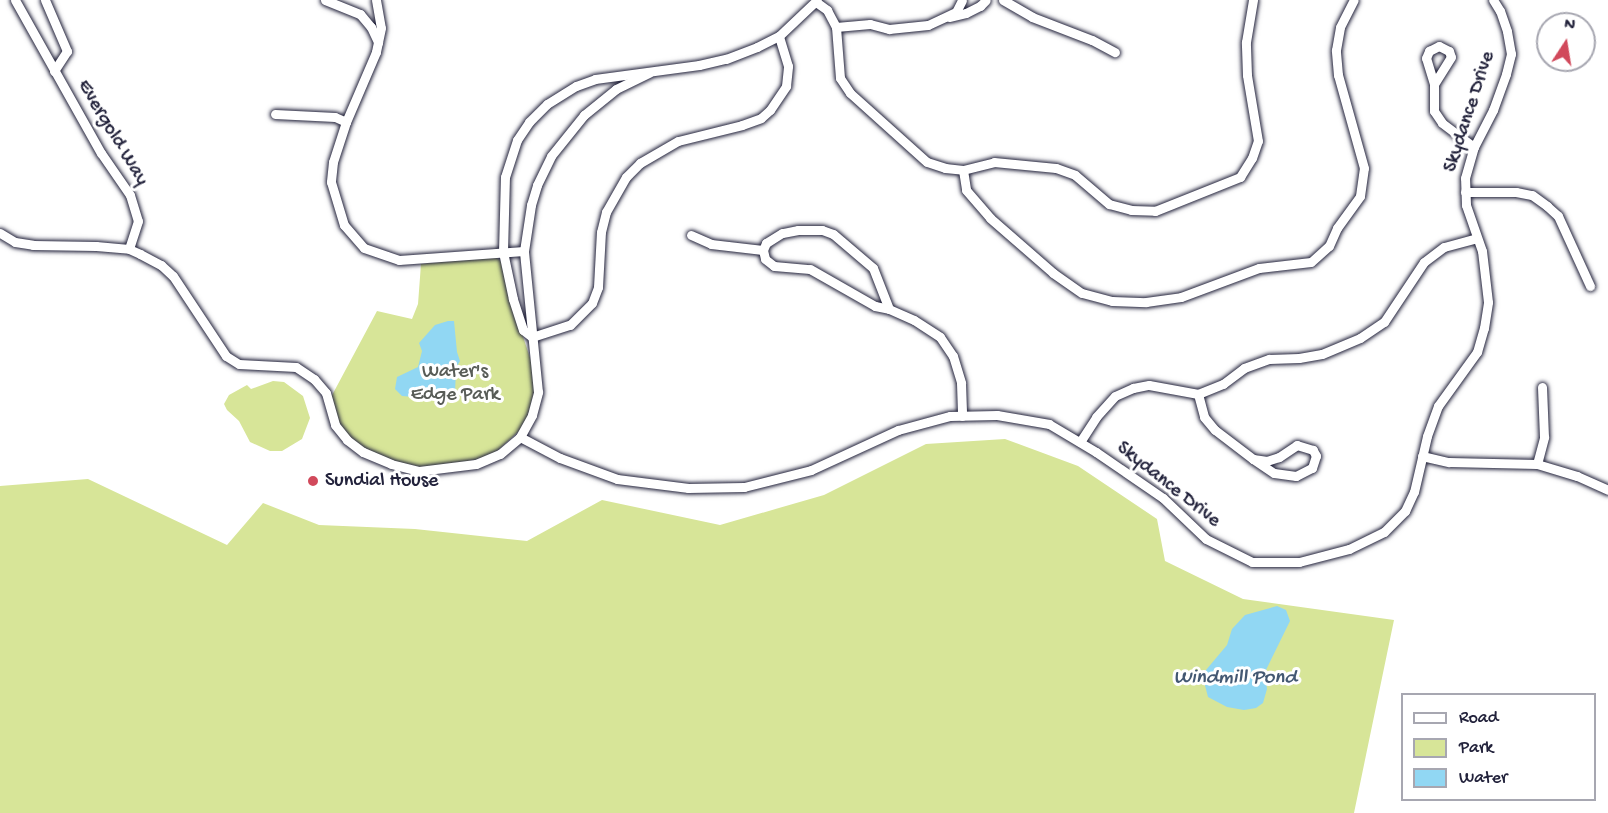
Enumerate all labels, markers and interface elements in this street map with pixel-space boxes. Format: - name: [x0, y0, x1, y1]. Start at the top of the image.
- north arrow: [1536, 12, 1596, 72]
- text: N: [1562, 15, 1577, 36]
- street label: Skydance Drive: [1439, 48, 1501, 176]
- street label: Evergold Way: [71, 76, 153, 190]
- park label: Water's Edge Park: [411, 360, 499, 407]
- street label: Skydance Drive: [1111, 437, 1225, 533]
- place label: Sundial House: [325, 469, 438, 493]
- marker: Sundial House: [306, 474, 320, 488]
- water label: Windmill Pond: [1173, 666, 1297, 692]
- legend: [1401, 693, 1596, 801]
- text: Road: [1459, 708, 1498, 729]
- text: Park: [1459, 738, 1493, 759]
- text: Water: [1459, 768, 1507, 789]

